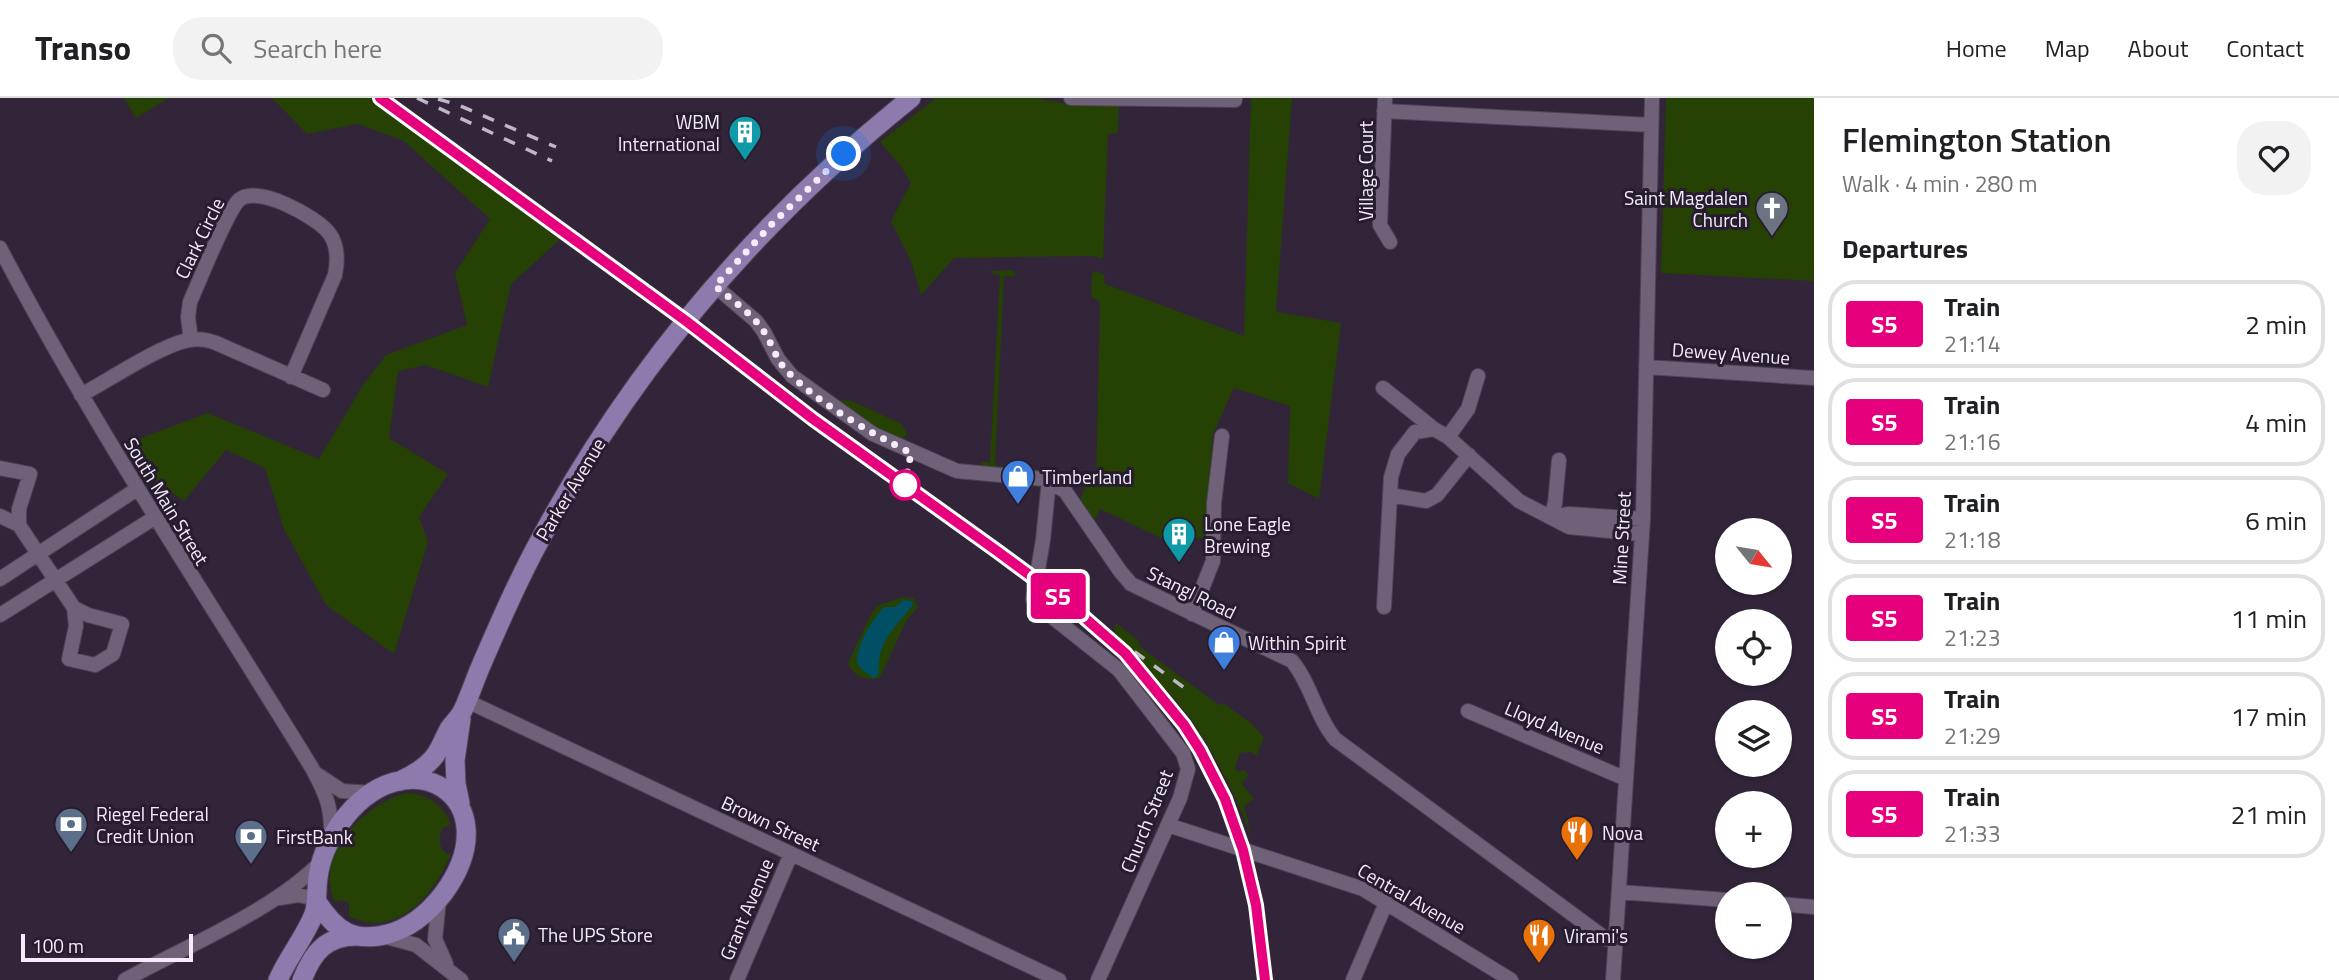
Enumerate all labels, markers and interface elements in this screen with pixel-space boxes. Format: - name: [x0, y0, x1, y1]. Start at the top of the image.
- search box: [173, 17, 663, 80]
- text: Transo: [35, 23, 131, 73]
- icon: search: [197, 29, 235, 67]
- text: Search here: [253, 29, 382, 68]
- text: Home: [1946, 30, 2007, 66]
- text: Map: [2045, 30, 2090, 66]
- text: About: [2128, 30, 2188, 66]
- text: Contact: [2226, 30, 2304, 66]
- place label: WBM International: [618, 107, 720, 158]
- building icon: WBM International: [726, 113, 764, 162]
- text: Flemington Station: [1842, 115, 2112, 165]
- street label: Village Court: [1351, 120, 1380, 221]
- button: heart: [2237, 121, 2311, 195]
- your location: [826, 136, 861, 171]
- text: Walk · 4 min · 280 m: [1842, 166, 2038, 201]
- place label: Saint Magdalen Church: [1624, 183, 1748, 234]
- church icon: Saint Magdalen Church: [1753, 189, 1791, 238]
- street label: Clark Circle: [167, 192, 231, 284]
- text: Departures: [1842, 229, 1968, 268]
- text: Train: [1944, 287, 2000, 326]
- text: 2 min: [2245, 305, 2307, 344]
- text: S5: [1871, 306, 1898, 342]
- text: 21:14: [1944, 326, 2001, 361]
- street label: Dewey Avenue: [1671, 334, 1791, 372]
- text: Train: [1944, 385, 2000, 424]
- text: 4 min: [2245, 403, 2307, 442]
- text: S5: [1871, 404, 1898, 440]
- text: 21:16: [1944, 424, 2001, 459]
- street label: South Main Street: [117, 432, 217, 571]
- street label: Parker Avenue: [528, 432, 612, 546]
- shop icon: Timberland: [999, 457, 1037, 506]
- place label: Timberland: [1042, 462, 1132, 491]
- unlabelled marker: [890, 470, 920, 500]
- text: Train: [1944, 483, 2000, 522]
- street label: Mine Street: [1604, 490, 1638, 585]
- text: 6 min: [2245, 501, 2307, 540]
- text: S5: [1871, 502, 1898, 538]
- place label: Lone Eagle Brewing: [1204, 509, 1291, 560]
- building icon: Lone Eagle Brewing: [1160, 515, 1198, 564]
- north arrow: [1715, 518, 1792, 595]
- map controls: [1715, 518, 1792, 959]
- text: 21:18: [1944, 522, 2001, 557]
- street label: Stangl Road: [1143, 558, 1241, 626]
- line badge: S5: [1026, 573, 1090, 619]
- text: S5: [1045, 578, 1071, 614]
- text: Train: [1944, 581, 2000, 620]
- text: 11 min: [2231, 599, 2307, 638]
- text: S5: [1871, 600, 1898, 636]
- button: locate: [1715, 609, 1792, 686]
- text: 21:23: [1944, 620, 2001, 655]
- shop icon: Within Spirit: [1205, 623, 1243, 672]
- place label: Within Spirit: [1248, 628, 1347, 657]
- text: Train: [1944, 679, 2000, 718]
- street label: Lloyd Avenue: [1501, 693, 1609, 761]
- text: 17 min: [2231, 697, 2307, 736]
- text: S5: [1871, 698, 1898, 734]
- button: layers: [1715, 700, 1792, 777]
- text: 21:29: [1944, 718, 2001, 753]
- street label: Church Street: [1112, 765, 1180, 877]
- text: Train: [1944, 777, 2000, 816]
- street label: Brown Street: [717, 787, 825, 859]
- button: +: [1715, 791, 1792, 868]
- text: 21 min: [2231, 795, 2307, 834]
- text: S5: [1871, 796, 1898, 832]
- place label: Riegel Federal Credit Union: [96, 799, 209, 850]
- bank icon: Riegel Federal Credit Union: [52, 805, 90, 854]
- restaurant icon: Nova: [1558, 813, 1596, 862]
- text: 21:33: [1944, 816, 2001, 851]
- bank icon: FirstBank: [232, 817, 270, 866]
- place label: Nova: [1602, 818, 1644, 847]
- place label: FirstBank: [276, 822, 353, 851]
- street label: Grant Avenue: [712, 854, 780, 964]
- street label: Central Avenue: [1353, 855, 1471, 941]
- button: −: [1715, 882, 1792, 959]
- public building icon: The UPS Store: [495, 915, 533, 964]
- restaurant icon: Virami's: [1520, 916, 1558, 965]
- place label: The UPS Store: [538, 920, 653, 949]
- place label: Virami's: [1564, 921, 1628, 950]
- scale bar: [21, 931, 192, 963]
- text: 100 m: [32, 931, 84, 960]

